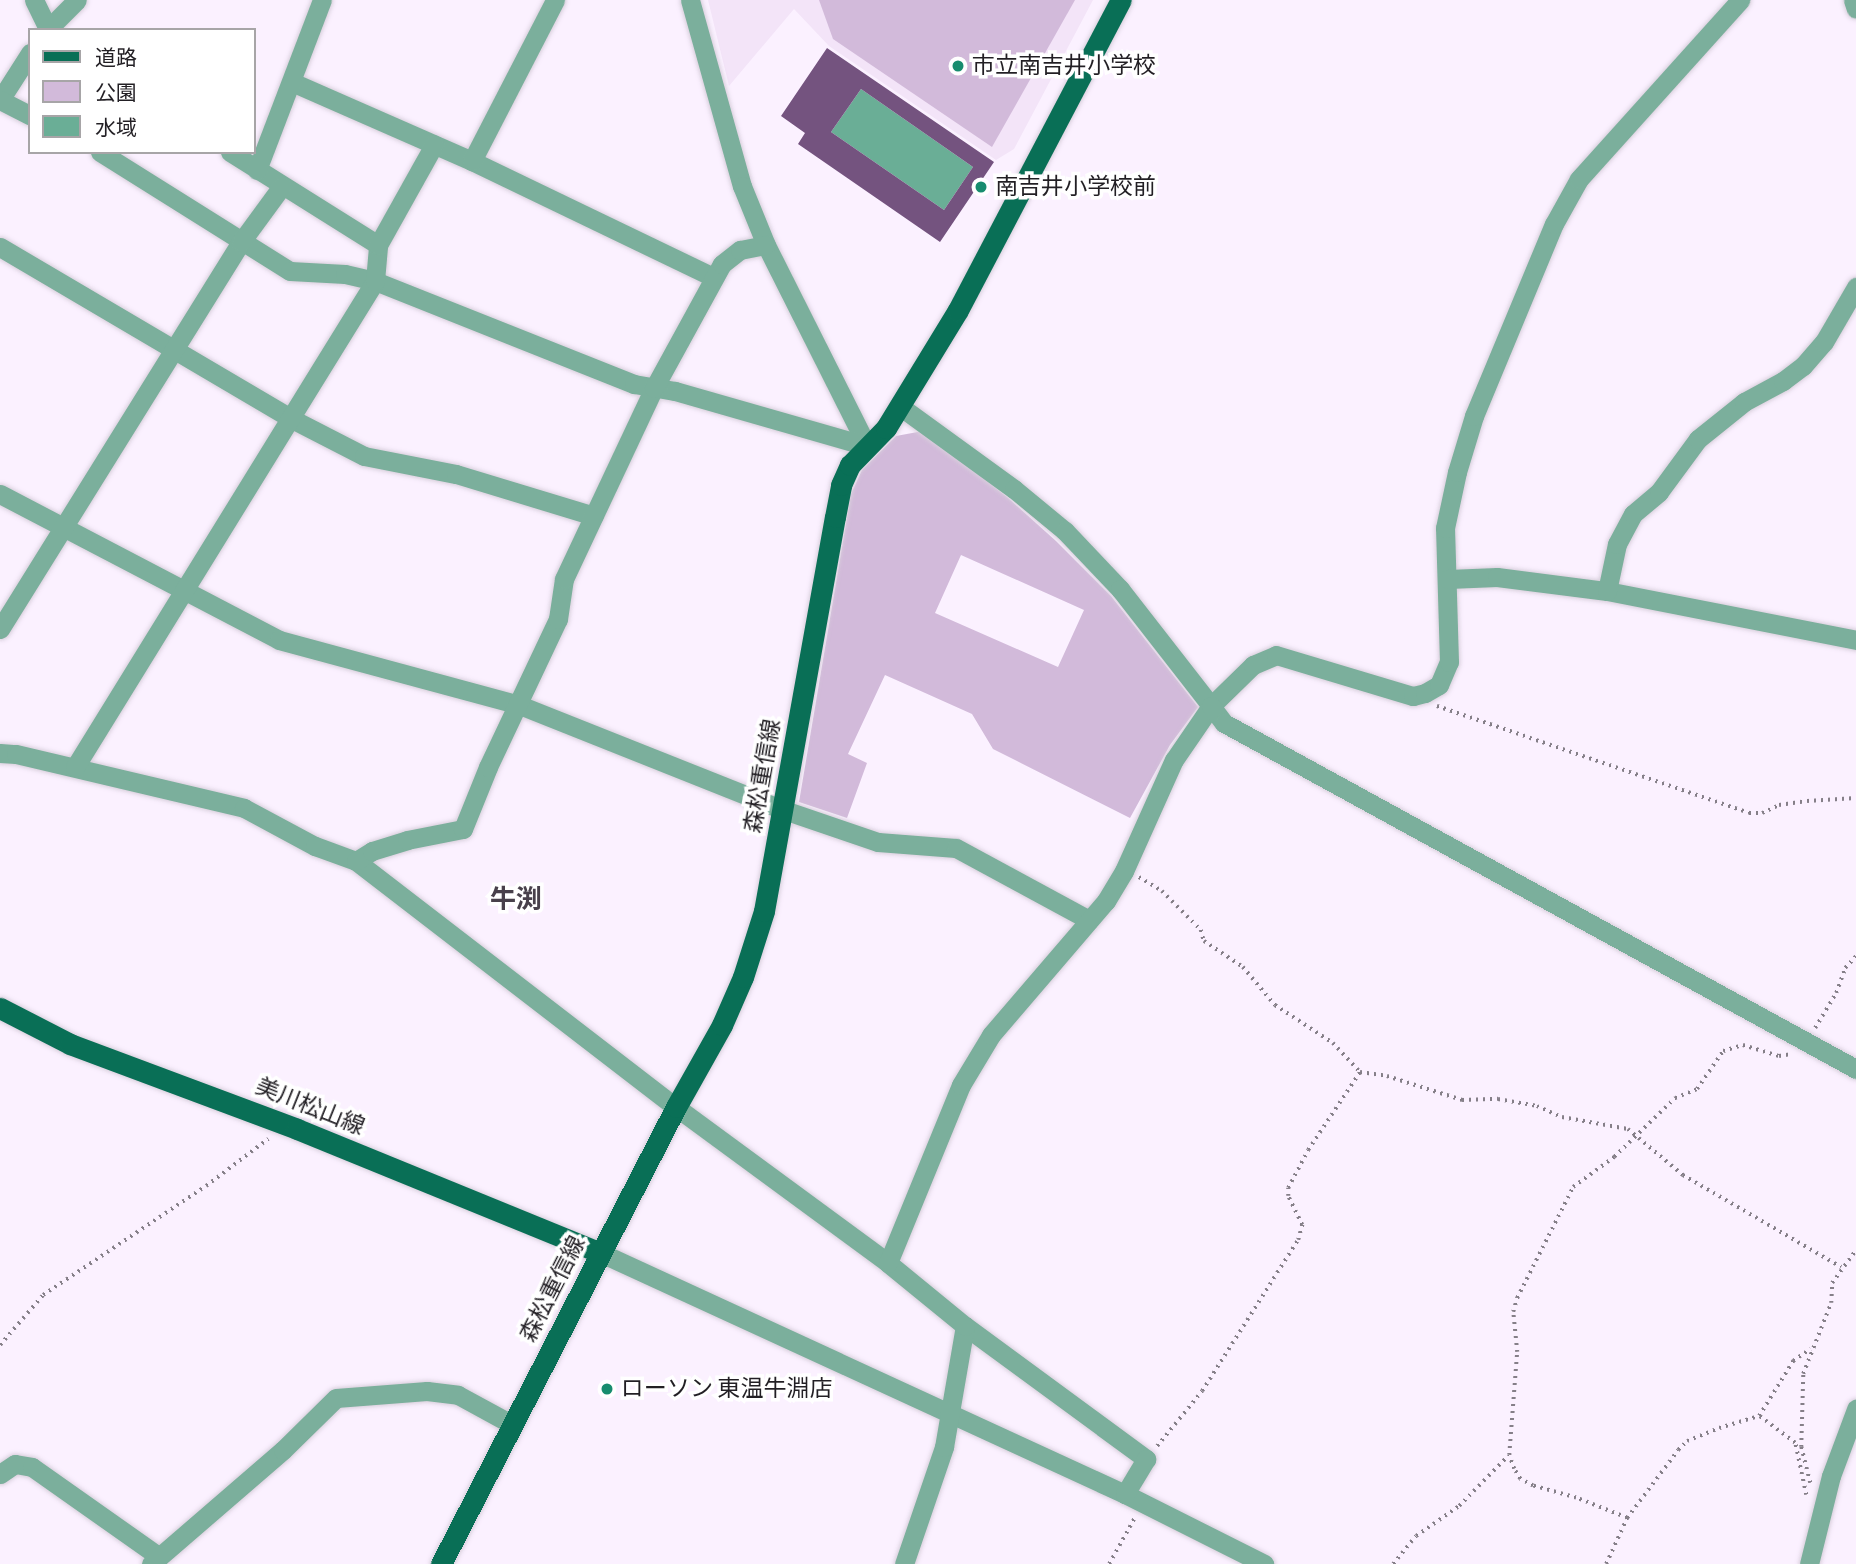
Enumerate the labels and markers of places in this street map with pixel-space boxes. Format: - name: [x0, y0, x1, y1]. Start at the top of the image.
- place label: 市立南吉井小学校: [972, 52, 1156, 80]
- marker: 市立南吉井小学校: [950, 58, 966, 74]
- place label: 南吉井小学校前: [995, 173, 1156, 201]
- marker: 南吉井小学校前: [973, 179, 989, 195]
- place label: ローソン 東温牛淵店: [621, 1375, 833, 1403]
- marker: ローソン 東温牛淵店: [599, 1381, 615, 1397]

